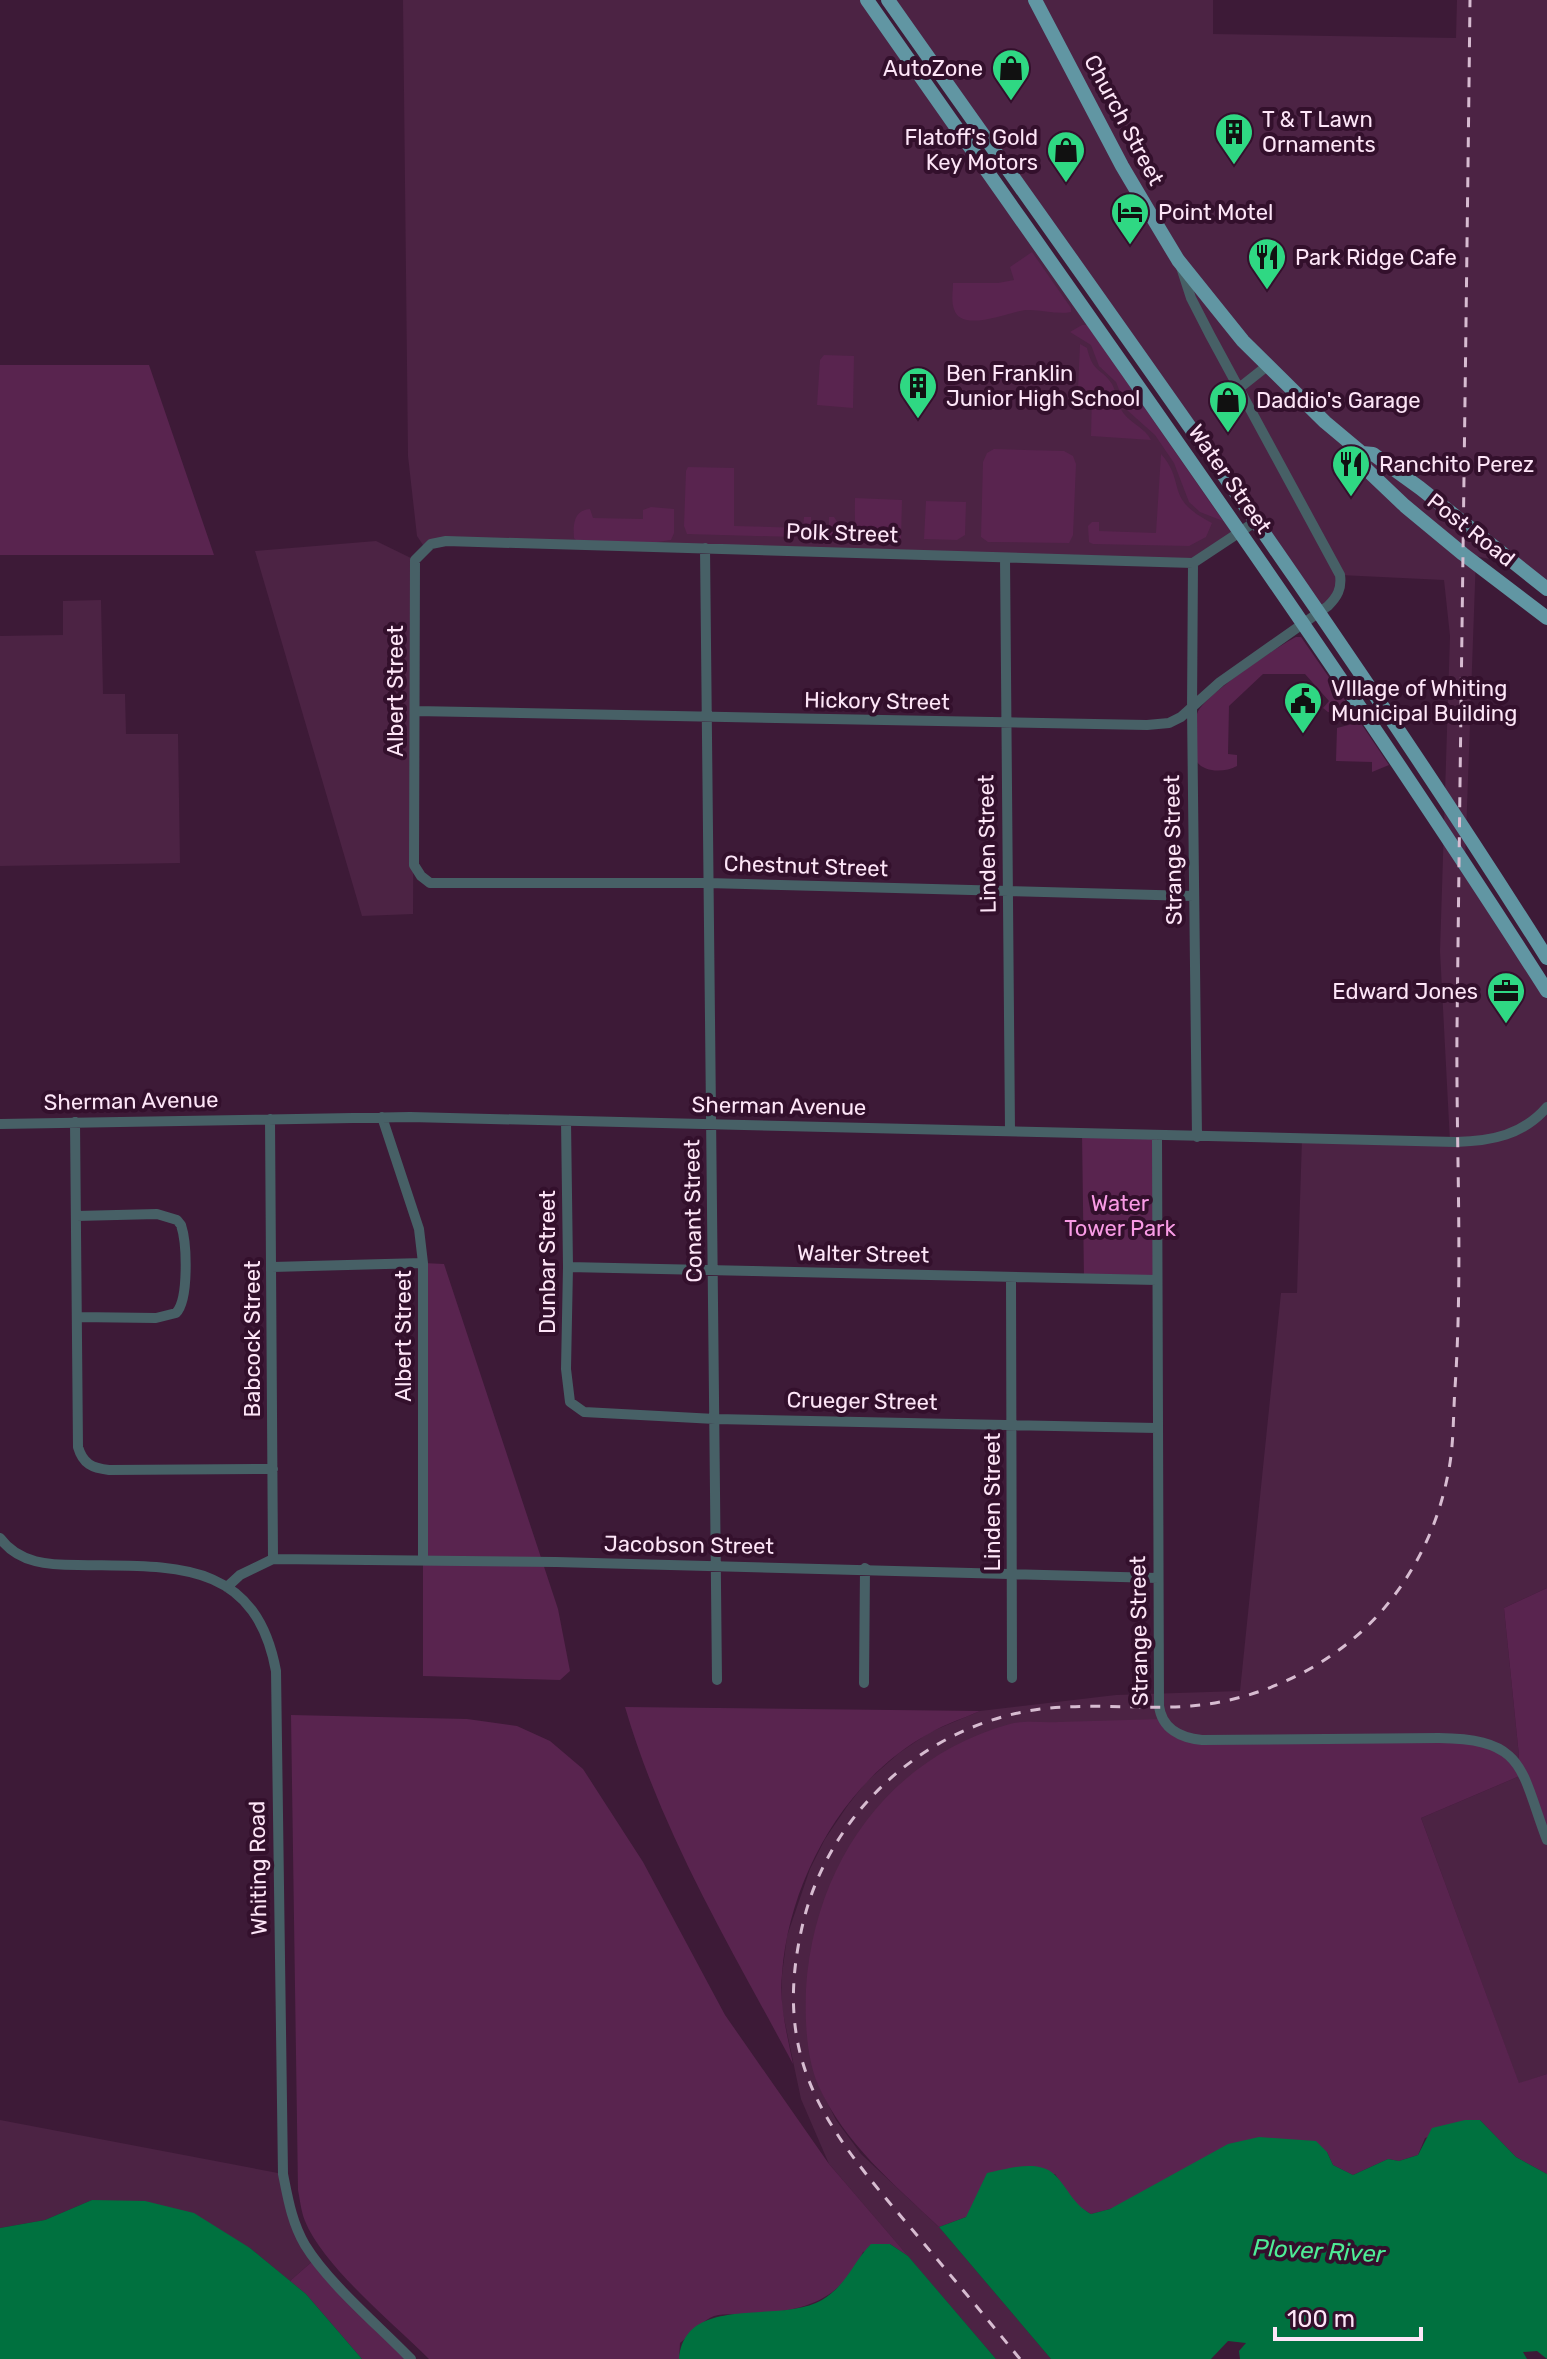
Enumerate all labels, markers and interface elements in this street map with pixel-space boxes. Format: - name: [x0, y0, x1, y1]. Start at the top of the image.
- shop icon: AutoZone: [990, 47, 1032, 102]
- street label: Church Street: [1078, 50, 1170, 190]
- place label: AutoZone: [883, 55, 983, 82]
- place label: T & T Lawn Ornaments: [1262, 106, 1376, 158]
- building icon: T & T Lawn Ornaments: [1213, 111, 1255, 166]
- place label: Flatoff's Gold Key Motors: [904, 124, 1038, 176]
- shop icon: Flatoff's Gold Key Motors: [1045, 129, 1087, 184]
- hotel icon: Point Motel: [1109, 191, 1151, 246]
- place label: Point Motel: [1158, 199, 1273, 226]
- restaurant icon: Park Ridge Cafe: [1246, 236, 1288, 291]
- place label: Park Ridge Cafe: [1295, 244, 1457, 271]
- place label: Ben Franklin Junior High School: [946, 360, 1140, 412]
- building icon: Ben Franklin Junior High School: [897, 365, 939, 420]
- shop icon: Daddio's Garage: [1207, 379, 1249, 434]
- place label: Daddio's Garage: [1256, 387, 1421, 414]
- street label: Water Street: [1183, 419, 1278, 539]
- restaurant icon: Ranchito Perez: [1330, 443, 1372, 498]
- place label: Ranchito Perez: [1379, 451, 1534, 478]
- street label: Post Road: [1422, 487, 1520, 573]
- street label: Polk Street: [786, 518, 899, 548]
- street label: Albert Street: [382, 625, 409, 757]
- place label: VIllage of Whiting Municipal Building: [1331, 675, 1517, 727]
- public building icon: VIllage of Whiting Municipal Building: [1282, 680, 1324, 735]
- street label: Hickory Street: [804, 686, 950, 716]
- street label: Linden Street: [972, 774, 1002, 914]
- street label: Strange Street: [1158, 774, 1188, 925]
- street label: Chestnut Street: [723, 850, 889, 882]
- office icon: Edward Jones: [1485, 970, 1527, 1025]
- place label: Edward Jones: [1332, 978, 1478, 1005]
- street label: Sherman Avenue: [43, 1086, 219, 1116]
- street label: Sherman Avenue: [691, 1091, 867, 1121]
- street label: Conant Street: [678, 1139, 708, 1283]
- street label: Dunbar Street: [534, 1190, 561, 1334]
- park label: Water Tower Park: [1064, 1190, 1176, 1242]
- street label: Walter Street: [797, 1239, 930, 1269]
- street label: Babcock Street: [239, 1260, 266, 1417]
- street label: Albert Street: [390, 1270, 417, 1402]
- street label: Crueger Street: [786, 1386, 938, 1416]
- street label: Linden Street: [979, 1432, 1006, 1571]
- street label: Jacobson Street: [604, 1530, 775, 1560]
- street label: Strange Street: [1124, 1555, 1154, 1706]
- street label: Whiting Road: [243, 1801, 273, 1935]
- water label: Plover River: [1252, 2234, 1387, 2268]
- scale bar: [1275, 2291, 1421, 2341]
- text: 100 m: [1287, 2305, 1355, 2333]

